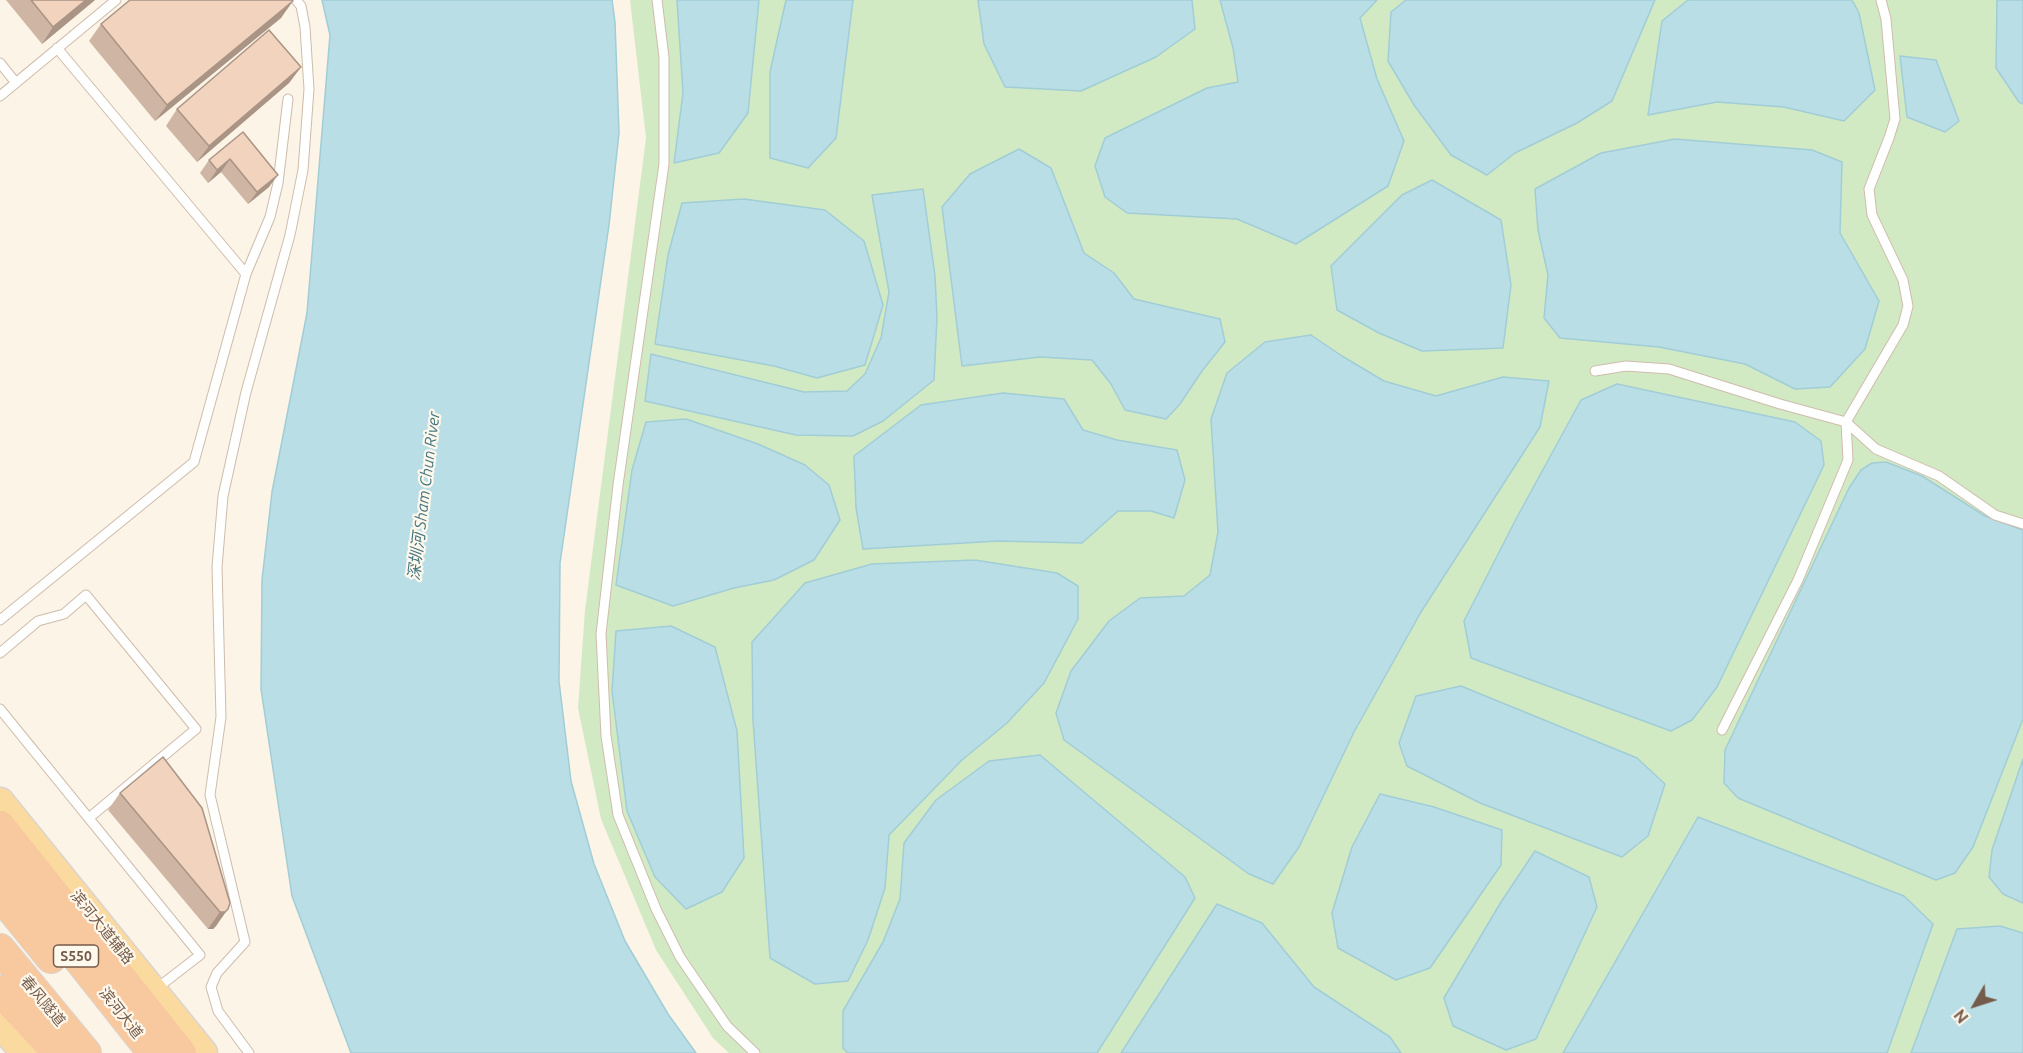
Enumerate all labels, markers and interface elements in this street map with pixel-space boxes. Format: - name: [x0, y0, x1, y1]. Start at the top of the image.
- water label: 深圳河 Sham Chun River: [404, 410, 444, 582]
- street label: 滨河大道辅路: [67, 886, 137, 968]
- road number: S550: [54, 945, 98, 967]
- street label: 春风隧道: [17, 972, 69, 1030]
- north arrow: [1945, 975, 2005, 1035]
- street label: 滨河大道: [95, 984, 147, 1042]
- text: N: [1950, 1006, 1972, 1027]

